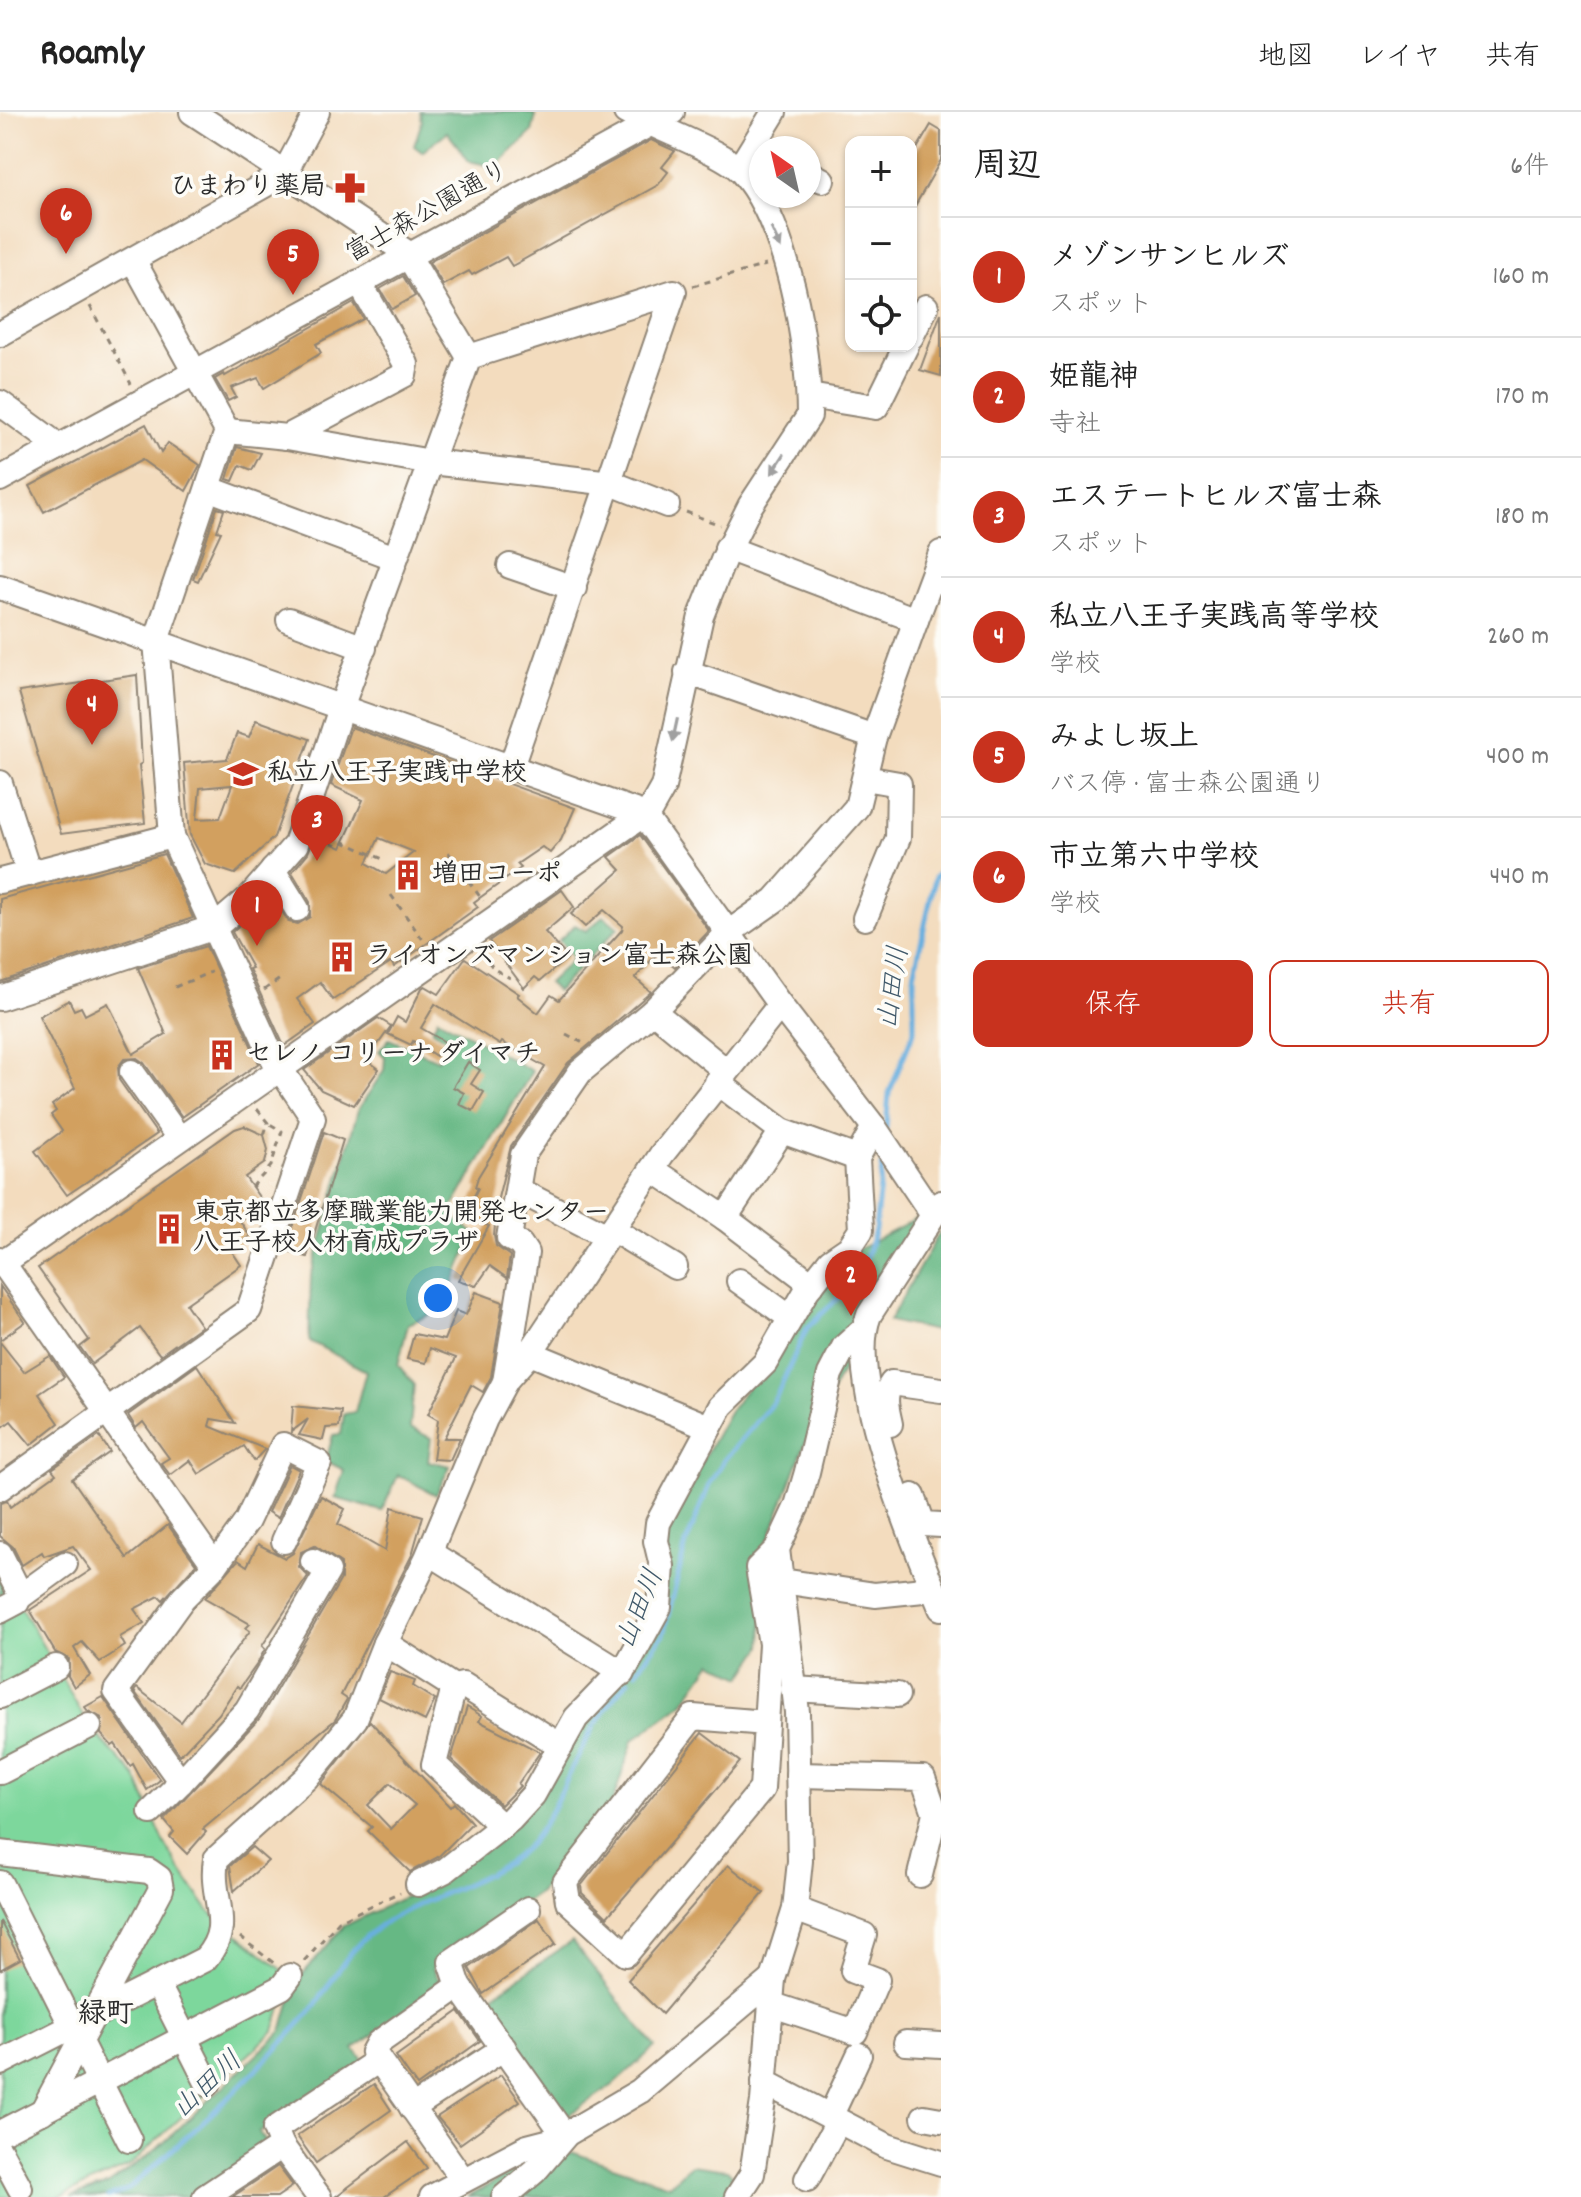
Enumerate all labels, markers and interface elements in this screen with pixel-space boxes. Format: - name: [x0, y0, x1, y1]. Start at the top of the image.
- text: Roamly: [40, 28, 144, 83]
- text: 地図: [1258, 39, 1314, 79]
- text: レイヤ: [1358, 39, 1441, 79]
- text: 共有: [1485, 39, 1541, 79]
- north arrow: [749, 136, 821, 208]
- map controls: [845, 136, 917, 352]
- button: +: [845, 136, 917, 208]
- text: 周辺: [973, 144, 1041, 193]
- text: 6件: [1510, 149, 1549, 186]
- street label: 富士森公園通り: [339, 153, 517, 273]
- place label: ひまわり薬局: [170, 170, 326, 207]
- pharmacy icon: ひまわり薬局: [333, 171, 367, 205]
- pin: 6: [40, 188, 92, 254]
- button: −: [845, 208, 917, 280]
- one-way arrow: [769, 226, 783, 249]
- pin: 5: [267, 229, 319, 295]
- text: メゾンサンヒルズ: [1049, 238, 1290, 281]
- text: 1: [996, 259, 1002, 296]
- text: 160 m: [1493, 259, 1549, 296]
- button: locate: [845, 280, 917, 352]
- text: スポット: [1049, 287, 1153, 324]
- text: 姫龍神: [1049, 358, 1139, 401]
- text: 2: [993, 379, 1005, 416]
- text: 170 m: [1495, 379, 1549, 416]
- text: 寺社: [1049, 407, 1101, 444]
- one-way arrow: [771, 454, 786, 475]
- text: エステートヒルズ富士森: [1049, 478, 1381, 521]
- text: 3: [993, 499, 1005, 536]
- text: 180 m: [1495, 499, 1549, 536]
- text: スポット: [1049, 527, 1153, 564]
- text: 私立八王子実践高等学校: [1049, 598, 1379, 641]
- text: 4: [994, 619, 1004, 656]
- text: 260 m: [1487, 619, 1549, 656]
- text: 学校: [1049, 647, 1101, 684]
- pin: 4: [66, 679, 118, 745]
- one-way arrow: [668, 718, 681, 743]
- text: みよし坂上: [1049, 718, 1199, 761]
- text: 5: [993, 739, 1005, 776]
- text: 400 m: [1486, 739, 1549, 776]
- place label: 私立八王子実践中学校: [267, 756, 527, 793]
- school or university icon: 私立八王子実践中学校: [226, 757, 260, 791]
- text: バス停 · 富士森公園通り: [1049, 767, 1327, 804]
- pin: 3: [291, 795, 343, 861]
- text: 市立第六中学校: [1049, 838, 1259, 881]
- place label: 増田コーポ: [432, 857, 562, 894]
- building icon: 増田コーポ: [391, 858, 425, 892]
- text: 6: [993, 859, 1005, 896]
- text: 440 m: [1489, 859, 1549, 896]
- pin: 1: [231, 880, 283, 946]
- text: 学校: [1049, 887, 1101, 924]
- place label: ライオンズマンション富士森公園: [366, 939, 753, 976]
- building icon: ライオンズマンション富士森公園: [325, 940, 359, 974]
- water label: 山田川: [870, 944, 922, 1032]
- button: 保存: [973, 960, 1253, 1047]
- button: 共有: [1269, 960, 1549, 1047]
- place label: セレノ コリーナ ダイマチ: [246, 1037, 540, 1074]
- building icon: セレノ コリーナ ダイマチ: [205, 1038, 239, 1072]
- place label: 東京都立多摩職業能力開発センター 八王子校人材育成プラザ: [193, 1196, 609, 1263]
- building icon: 東京都立多摩職業能力開発センター 八王子校人材育成プラザ: [152, 1212, 186, 1246]
- pin: 2: [825, 1250, 877, 1316]
- your location: [418, 1278, 458, 1318]
- water label: 山田川: [608, 1564, 676, 1656]
- district label: 緑町: [78, 1996, 134, 2036]
- water label: 山田川: [165, 2044, 253, 2130]

